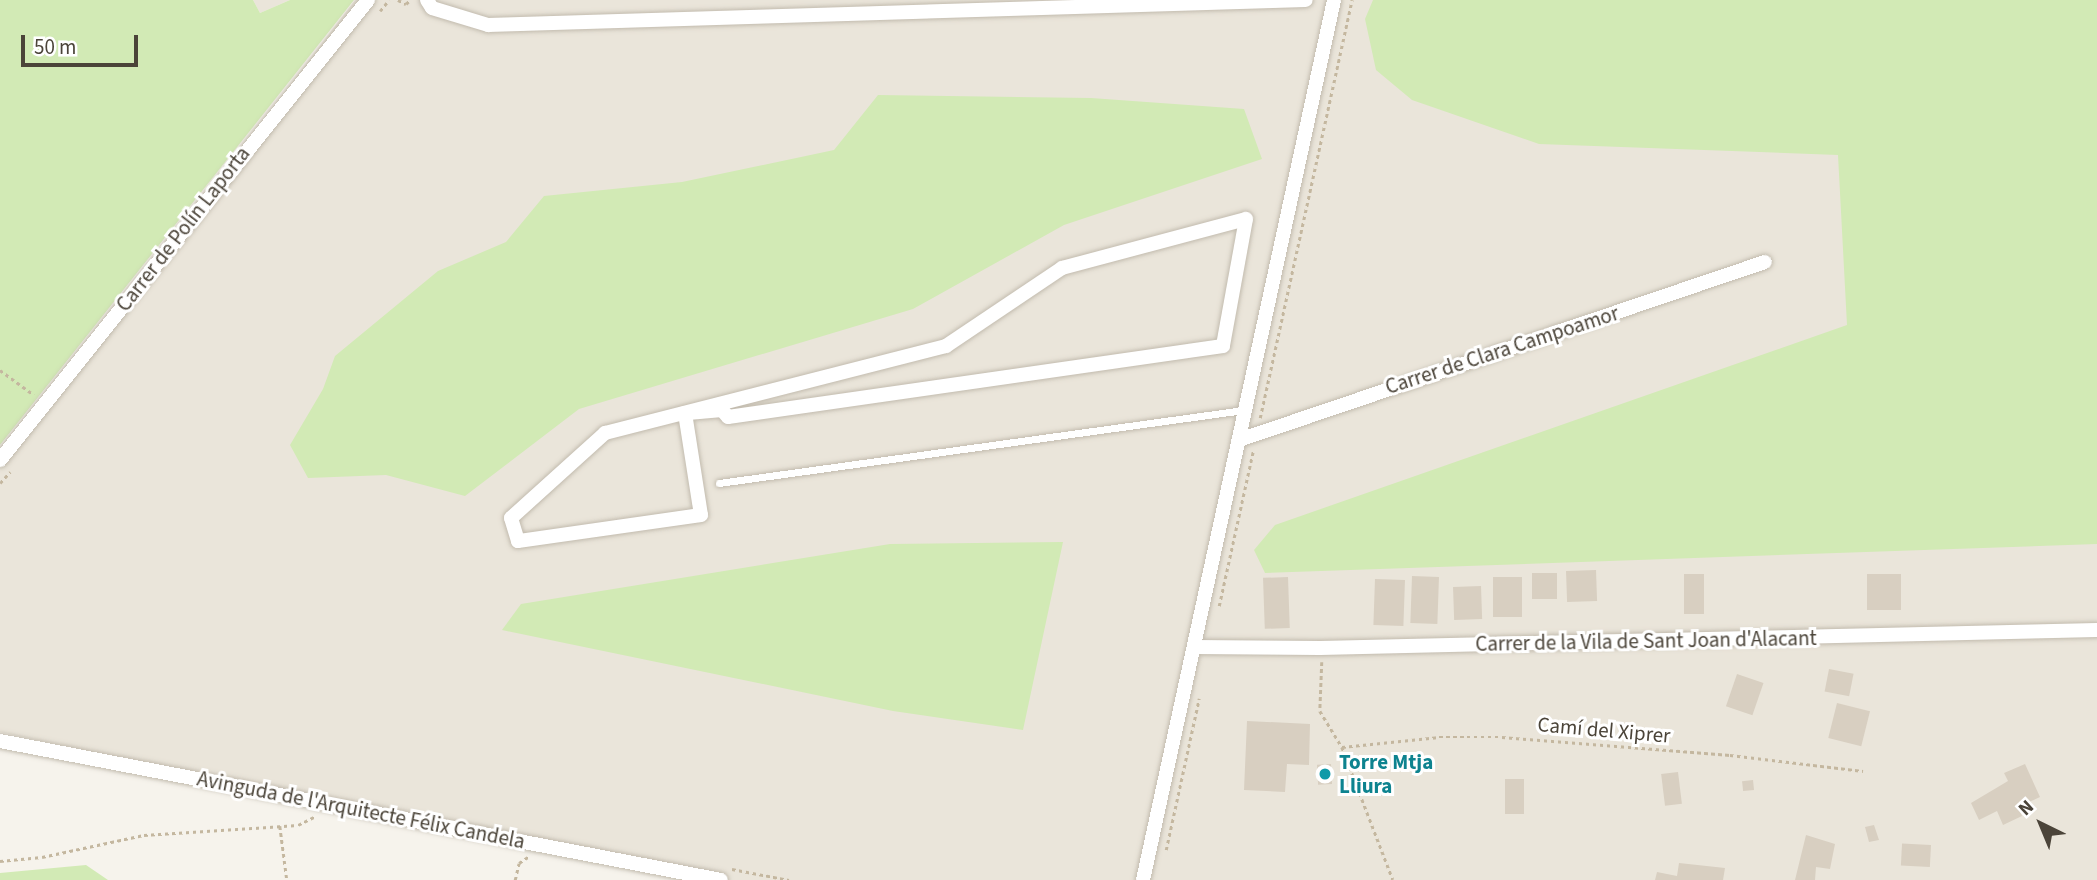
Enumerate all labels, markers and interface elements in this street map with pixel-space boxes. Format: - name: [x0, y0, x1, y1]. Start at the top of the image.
- scale bar: [24, 21, 142, 65]
- text: 50 m: [34, 32, 76, 62]
- street label: Carrer de Polín Laporta: [111, 141, 255, 317]
- street label: Carrer de Clara Campoamor: [1382, 300, 1622, 400]
- street label: Carrer de la Vila de Sant Joan d'Alacant: [1475, 625, 1817, 657]
- street label: Camí del Xiprer: [1536, 712, 1672, 748]
- place label: Torre Mtja Lliura: [1339, 749, 1433, 799]
- street label: Avinguda de l'Arquitecte Félix Candela: [195, 766, 527, 854]
- marker: Torre Mtja Lliura: [1317, 766, 1333, 782]
- north arrow: [2006, 789, 2076, 859]
- text: N: [2013, 794, 2040, 822]

